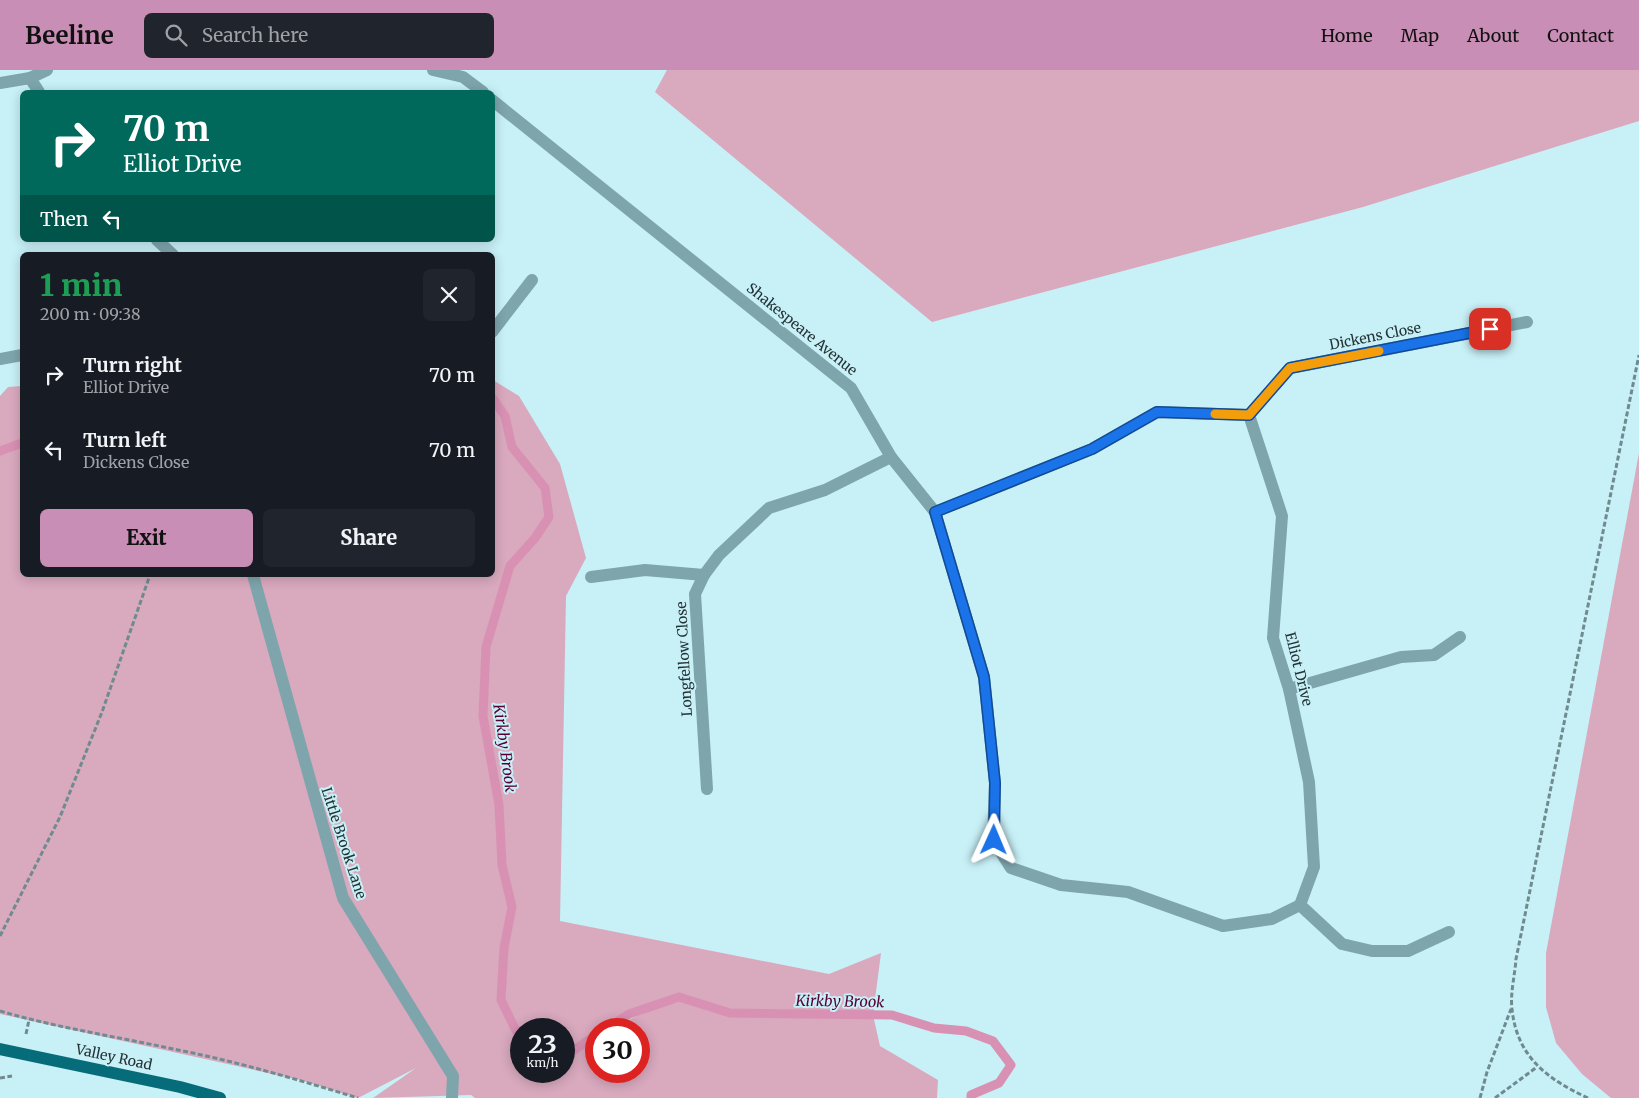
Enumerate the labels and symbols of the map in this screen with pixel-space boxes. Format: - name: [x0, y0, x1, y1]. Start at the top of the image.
- street label: Shakespeare Avenue: [743, 279, 861, 379]
- pin: [1469, 308, 1511, 350]
- street label: Dickens Close: [1328, 318, 1422, 354]
- street label: Longfellow Close: [672, 601, 696, 717]
- street label: Elliot Drive: [1281, 630, 1317, 708]
- water label: Kirkby Brook: [489, 702, 521, 794]
- street label: Little Brook Lane: [318, 785, 370, 901]
- position arrow: [967, 813, 1019, 865]
- water label: Kirkby Brook: [794, 991, 885, 1011]
- speed limit sign: 30: [585, 1018, 650, 1083]
- street label: Valley Road: [73, 1040, 154, 1074]

